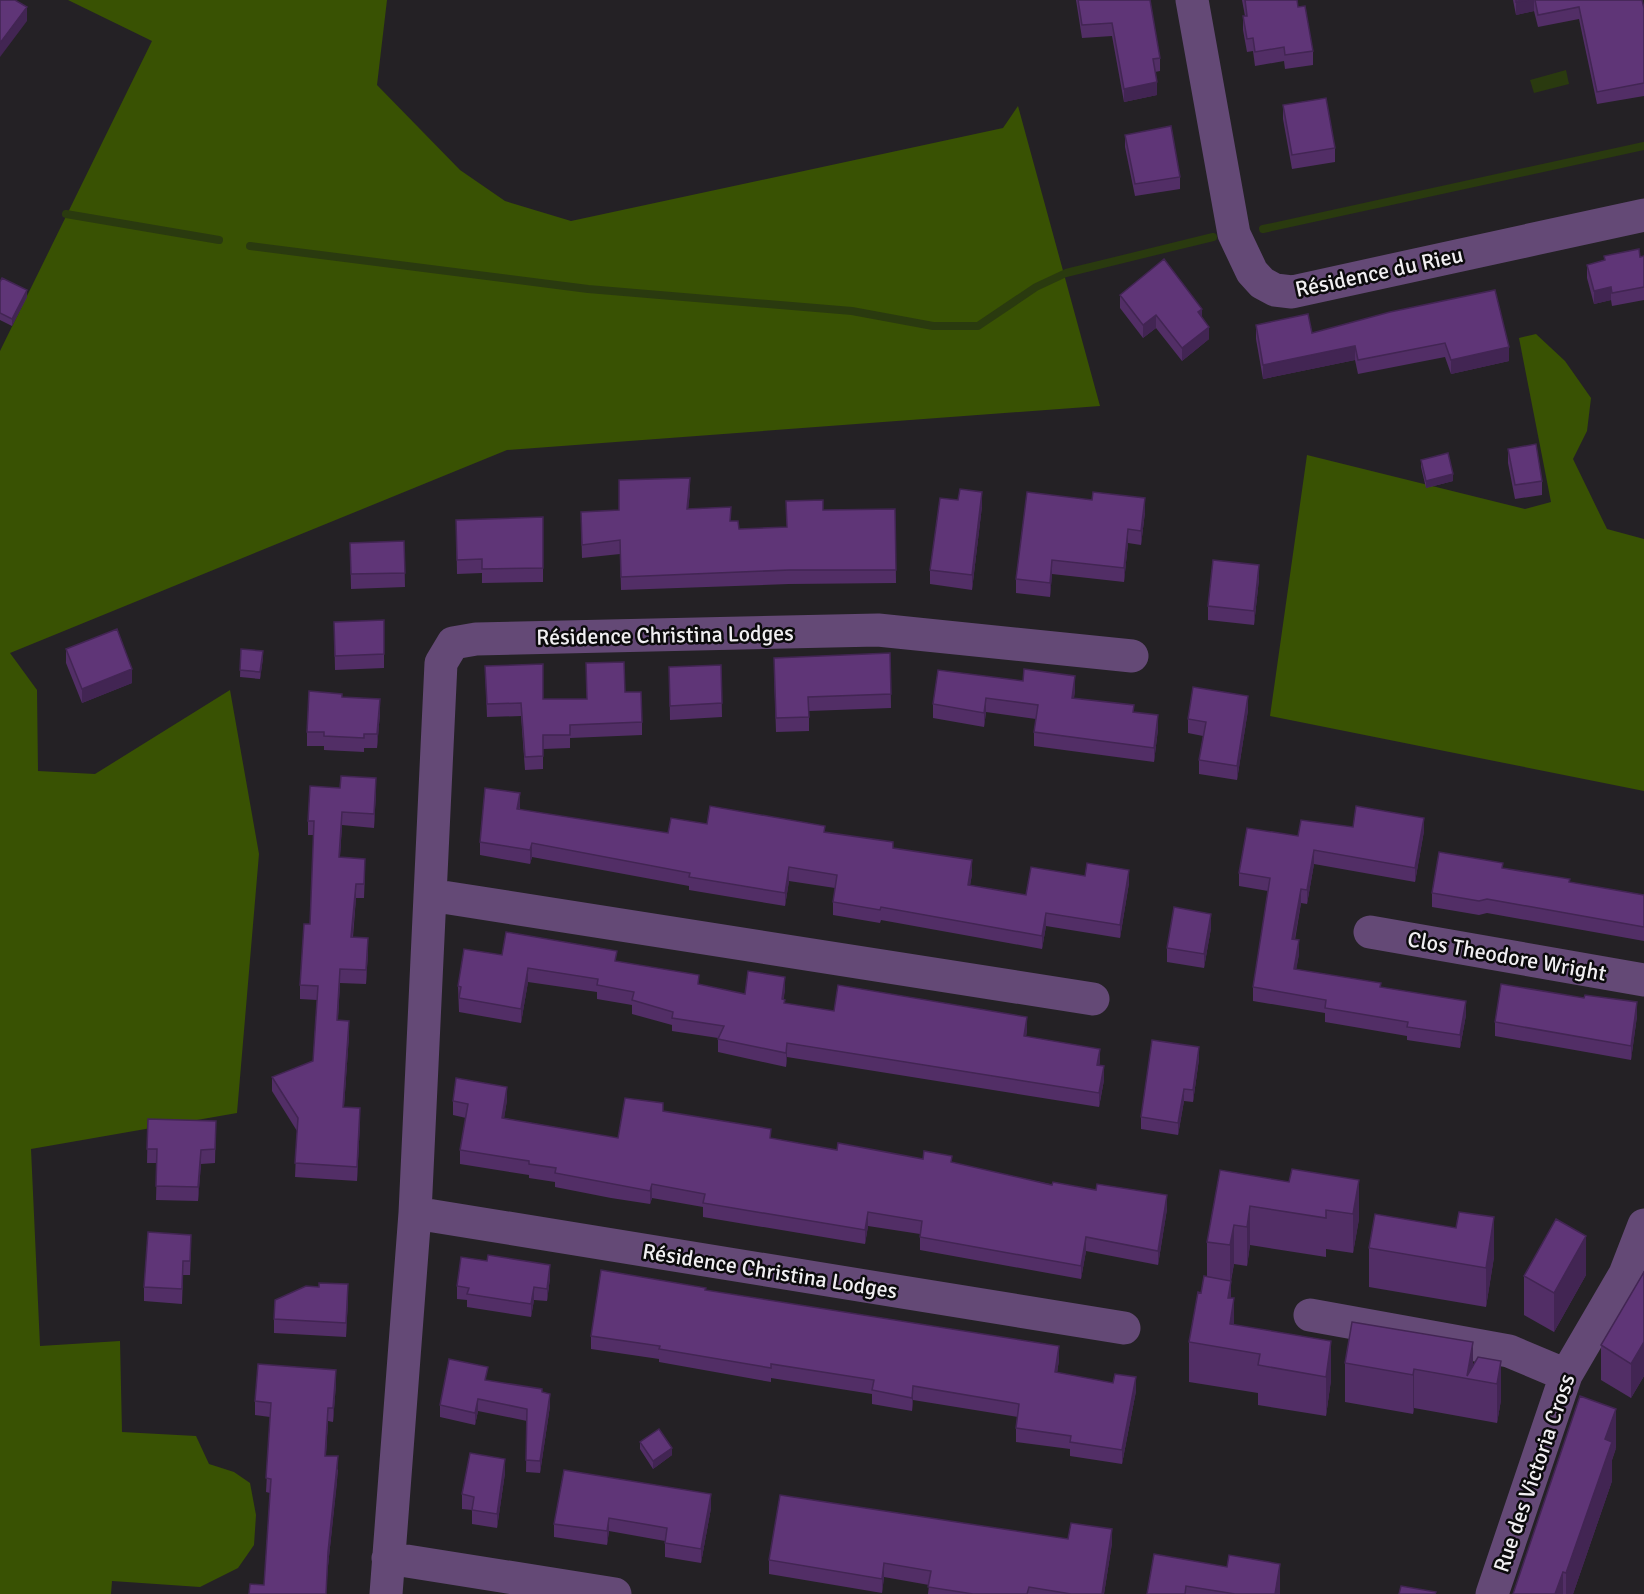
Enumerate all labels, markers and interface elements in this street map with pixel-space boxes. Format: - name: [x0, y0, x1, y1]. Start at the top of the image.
- street label: Résidence du Rieu: [1293, 241, 1465, 303]
- street label: Résidence Christina Lodges: [536, 619, 794, 651]
- street label: Clos Theodore Wright: [1405, 925, 1609, 987]
- street label: Résidence Christina Lodges: [641, 1238, 899, 1304]
- street label: Rue des Victoria Cross: [1487, 1370, 1581, 1576]

